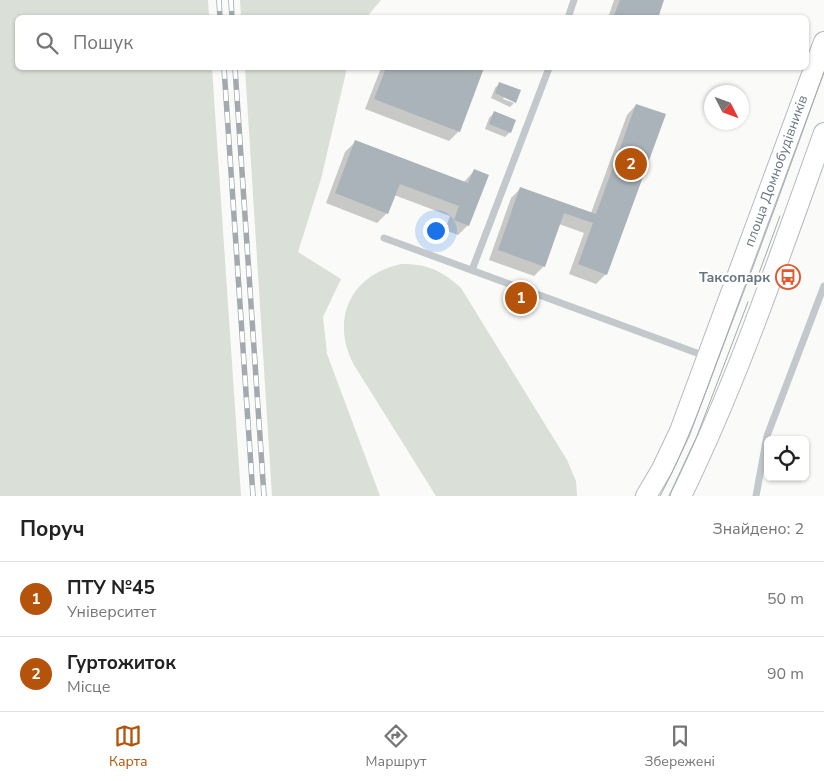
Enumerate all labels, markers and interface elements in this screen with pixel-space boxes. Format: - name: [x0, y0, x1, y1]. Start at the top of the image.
- search box: [15, 15, 809, 70]
- icon: search: [33, 29, 61, 57]
- text: Пошук: [73, 30, 133, 56]
- north arrow: [704, 85, 749, 130]
- street label: площа Домнобудівників: [740, 92, 812, 249]
- pin: 2: [615, 145, 647, 183]
- your location: [423, 218, 449, 244]
- bus stop icon: Таксопарк: [775, 264, 801, 290]
- place label: Таксопарк: [699, 268, 770, 287]
- pin: 1: [505, 279, 537, 317]
- map controls: [764, 436, 809, 481]
- button: locate: [764, 436, 809, 481]
- text: Поруч: [20, 515, 85, 543]
- text: Знайдено: 2: [712, 518, 804, 540]
- text: ПТУ №45: [67, 575, 155, 601]
- text: 1: [31, 588, 41, 610]
- text: 50 m: [767, 588, 804, 610]
- text: Університет: [67, 601, 156, 623]
- text: Гуртожиток: [67, 650, 176, 676]
- text: 2: [31, 663, 41, 685]
- text: 90 m: [767, 663, 804, 685]
- text: Місце: [67, 676, 110, 698]
- tab: Карта: [109, 722, 148, 771]
- tab: Маршрут: [366, 722, 426, 771]
- tab: Збережені: [644, 722, 715, 771]

